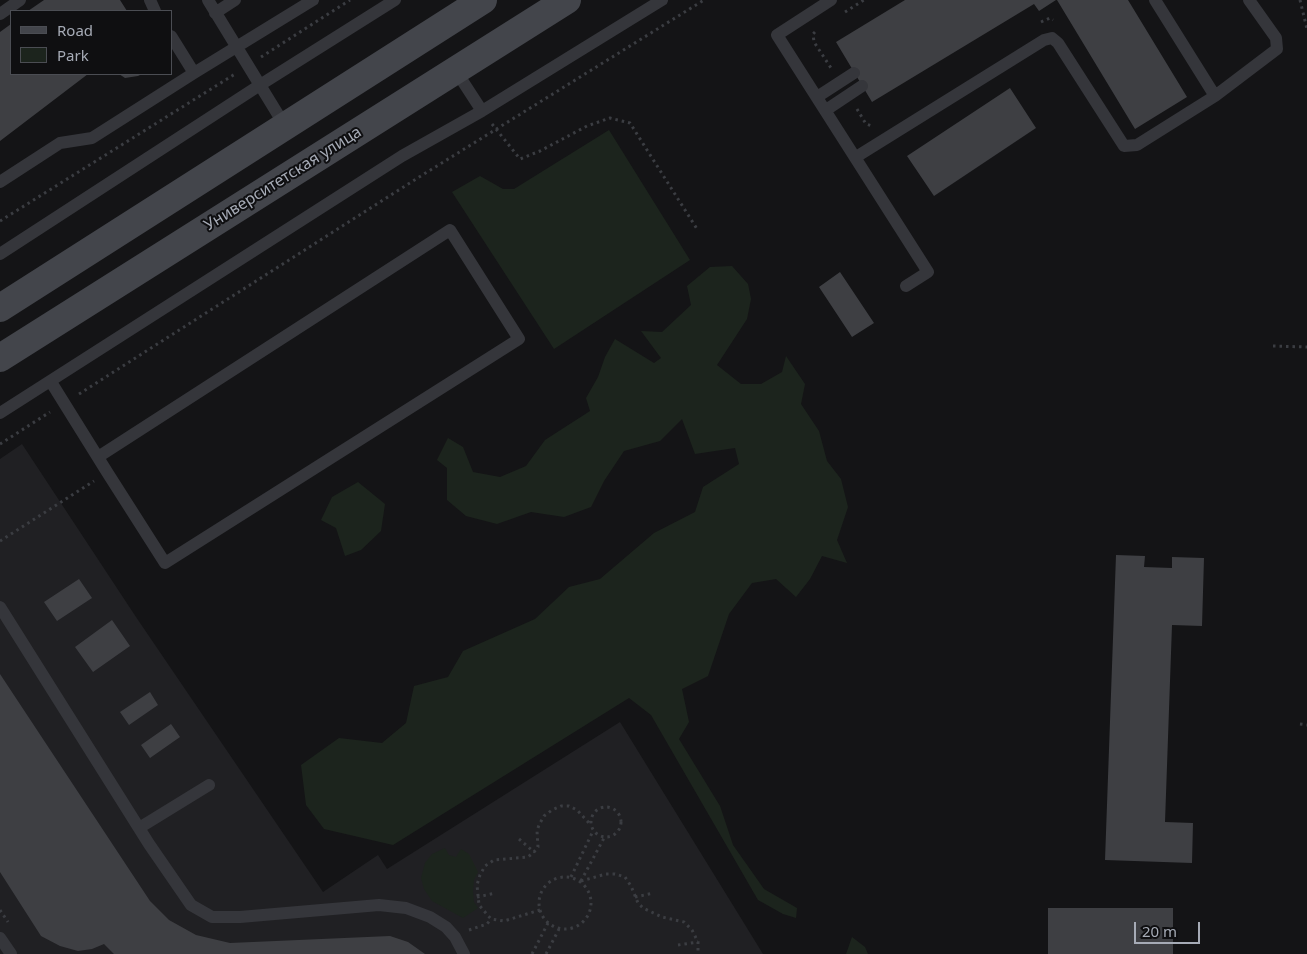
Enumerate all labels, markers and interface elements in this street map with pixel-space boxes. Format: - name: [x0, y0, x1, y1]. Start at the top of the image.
- legend: [10, 10, 172, 75]
- text: Road: [57, 20, 93, 40]
- text: Park: [57, 45, 89, 65]
- street label: Университетская улица: [201, 123, 365, 235]
- scale bar: [1137, 912, 1203, 944]
- text: 20 m: [1142, 921, 1177, 941]

